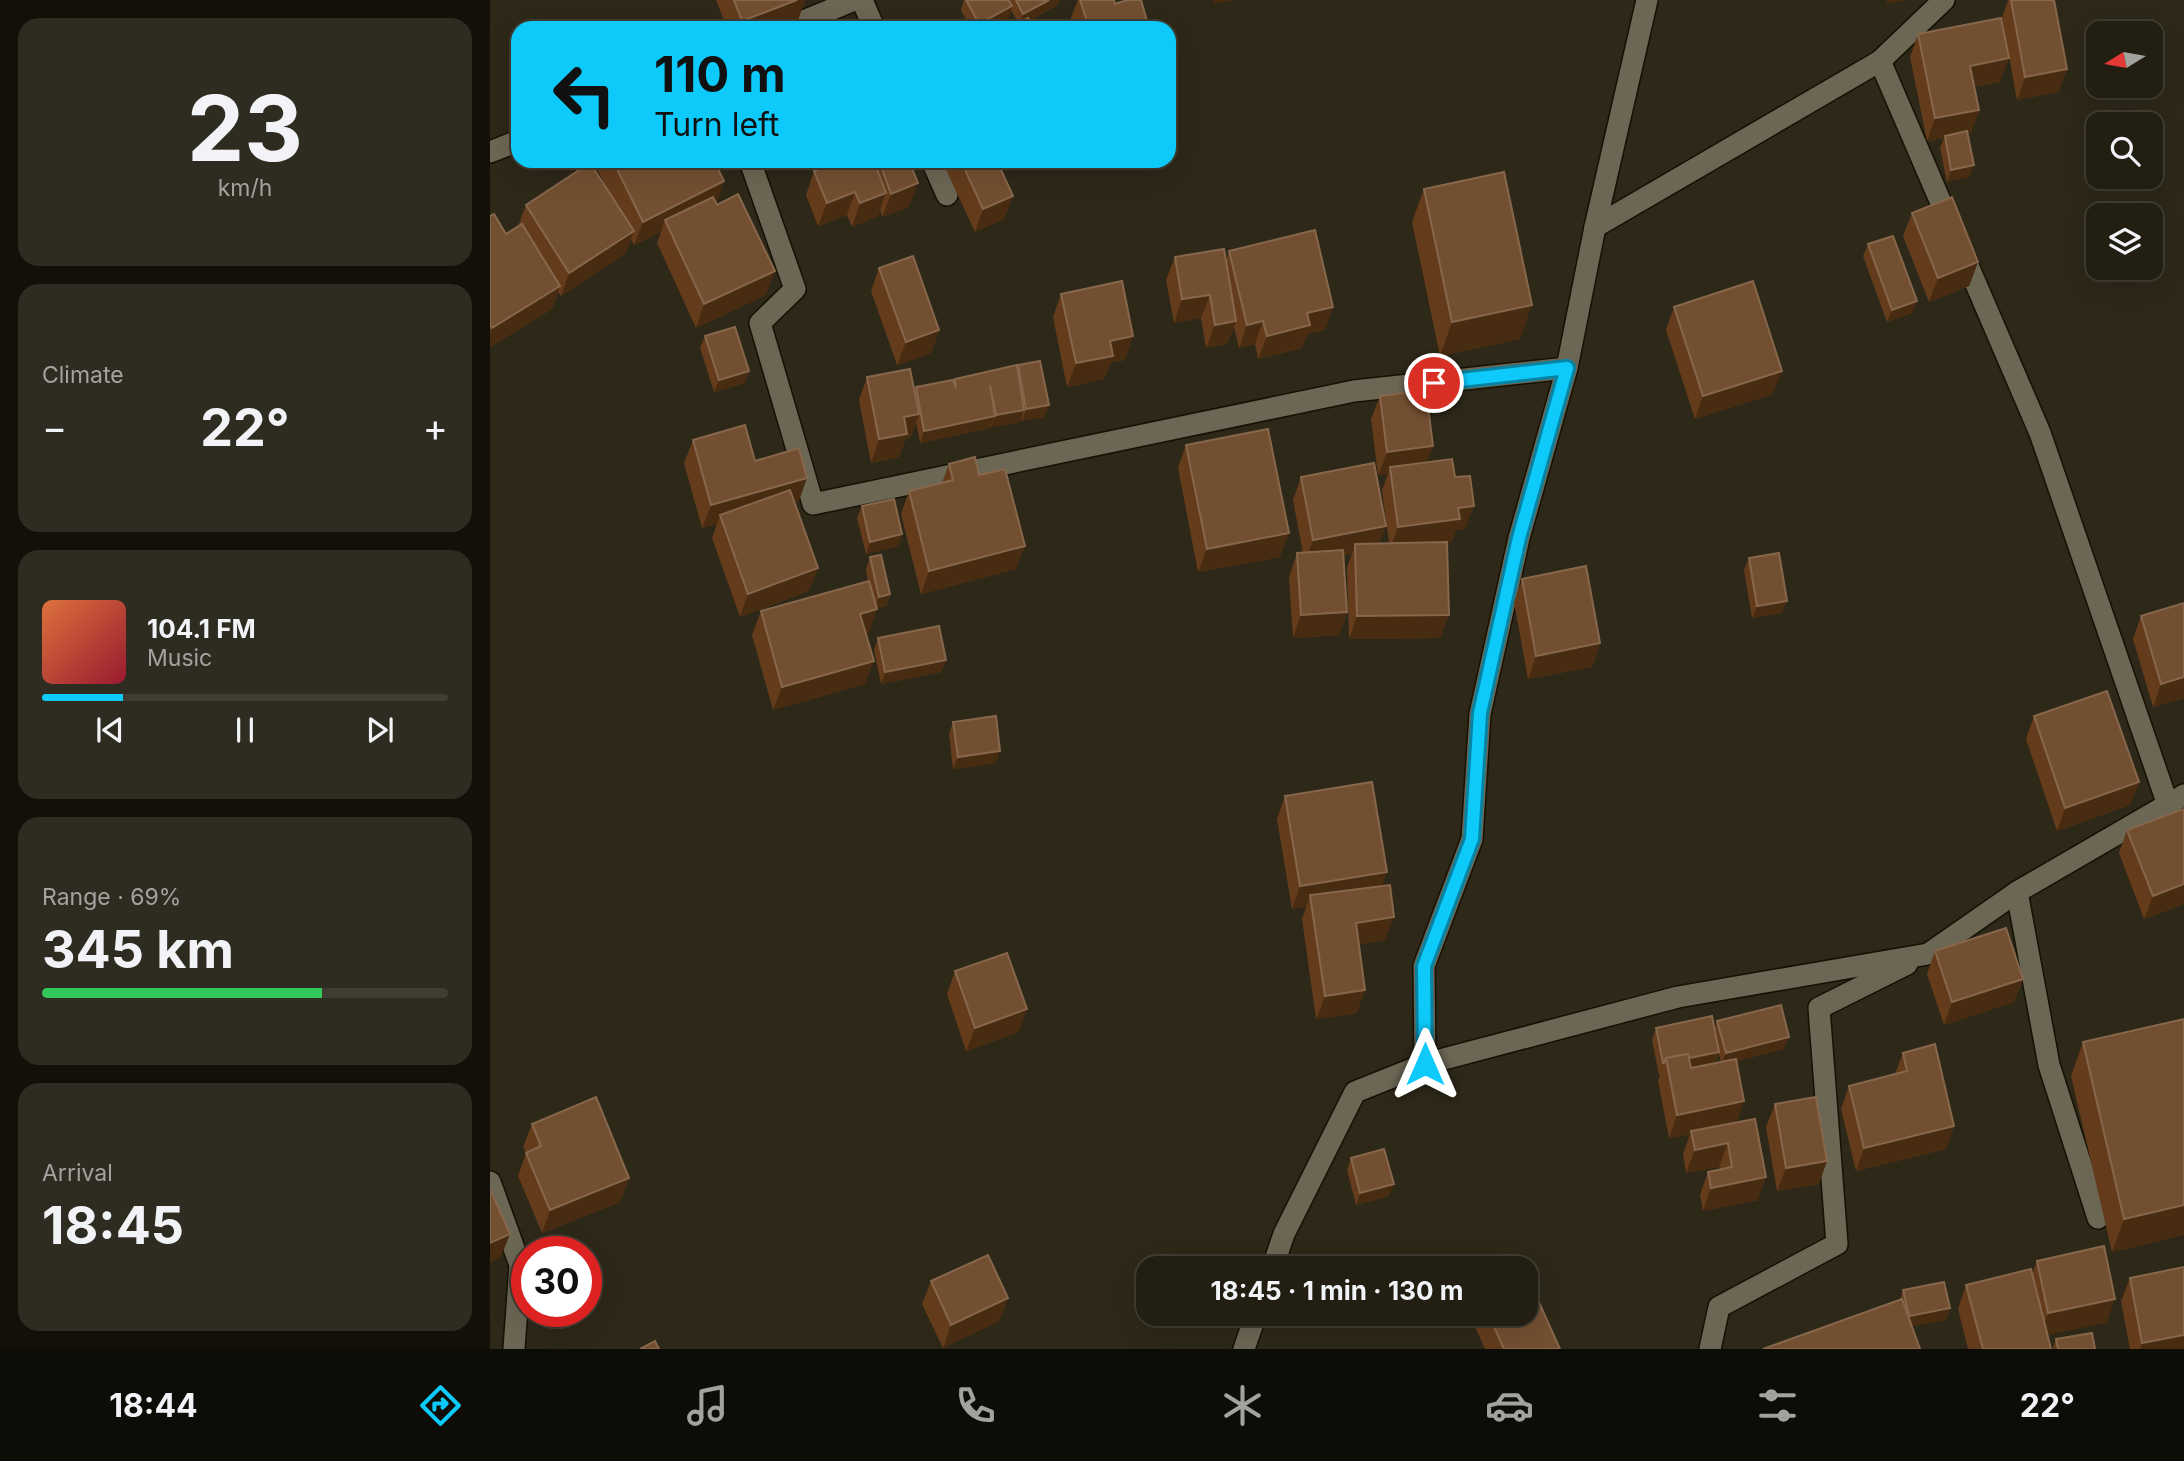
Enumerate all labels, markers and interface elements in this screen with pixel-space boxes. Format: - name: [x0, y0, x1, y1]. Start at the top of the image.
- north arrow: [2086, 21, 2163, 98]
- map controls: [2086, 21, 2163, 280]
- text: 110 m: [654, 45, 786, 104]
- icon: left: [539, 49, 630, 140]
- text: 23: [187, 73, 303, 183]
- text: Turn left: [654, 105, 779, 144]
- button: search: [2086, 112, 2163, 189]
- text: km/h: [218, 174, 272, 202]
- button: layers: [2086, 203, 2163, 280]
- pin: [1404, 353, 1464, 413]
- text: Climate: [42, 361, 124, 389]
- icon: arrive: [1415, 364, 1453, 402]
- text: 22°: [200, 396, 290, 459]
- text: −: [42, 404, 67, 450]
- text: +: [423, 404, 448, 450]
- text: 104.1 FM: [147, 613, 256, 644]
- text: Music: [147, 644, 212, 672]
- icon: previous: [91, 711, 129, 749]
- icon: pause: [226, 711, 264, 749]
- icon: next: [361, 711, 399, 749]
- text: Range · 69%: [42, 883, 181, 911]
- text: 345 km: [42, 918, 234, 981]
- position arrow: [1388, 1027, 1462, 1101]
- text: Arrival: [42, 1159, 113, 1187]
- text: 18:45: [42, 1194, 184, 1257]
- speed limit sign: 30: [511, 1236, 602, 1327]
- text: 18:45 · 1 min · 130 m: [1211, 1275, 1463, 1306]
- icon: directions: [416, 1381, 465, 1430]
- icon: music: [683, 1381, 732, 1430]
- icon: phone: [951, 1381, 1000, 1430]
- icon: climate: [1218, 1381, 1267, 1430]
- icon: car: [1485, 1381, 1534, 1430]
- icon: filters: [1753, 1381, 1802, 1430]
- text: 18:44: [109, 1386, 198, 1425]
- text: 22°: [2020, 1386, 2075, 1425]

